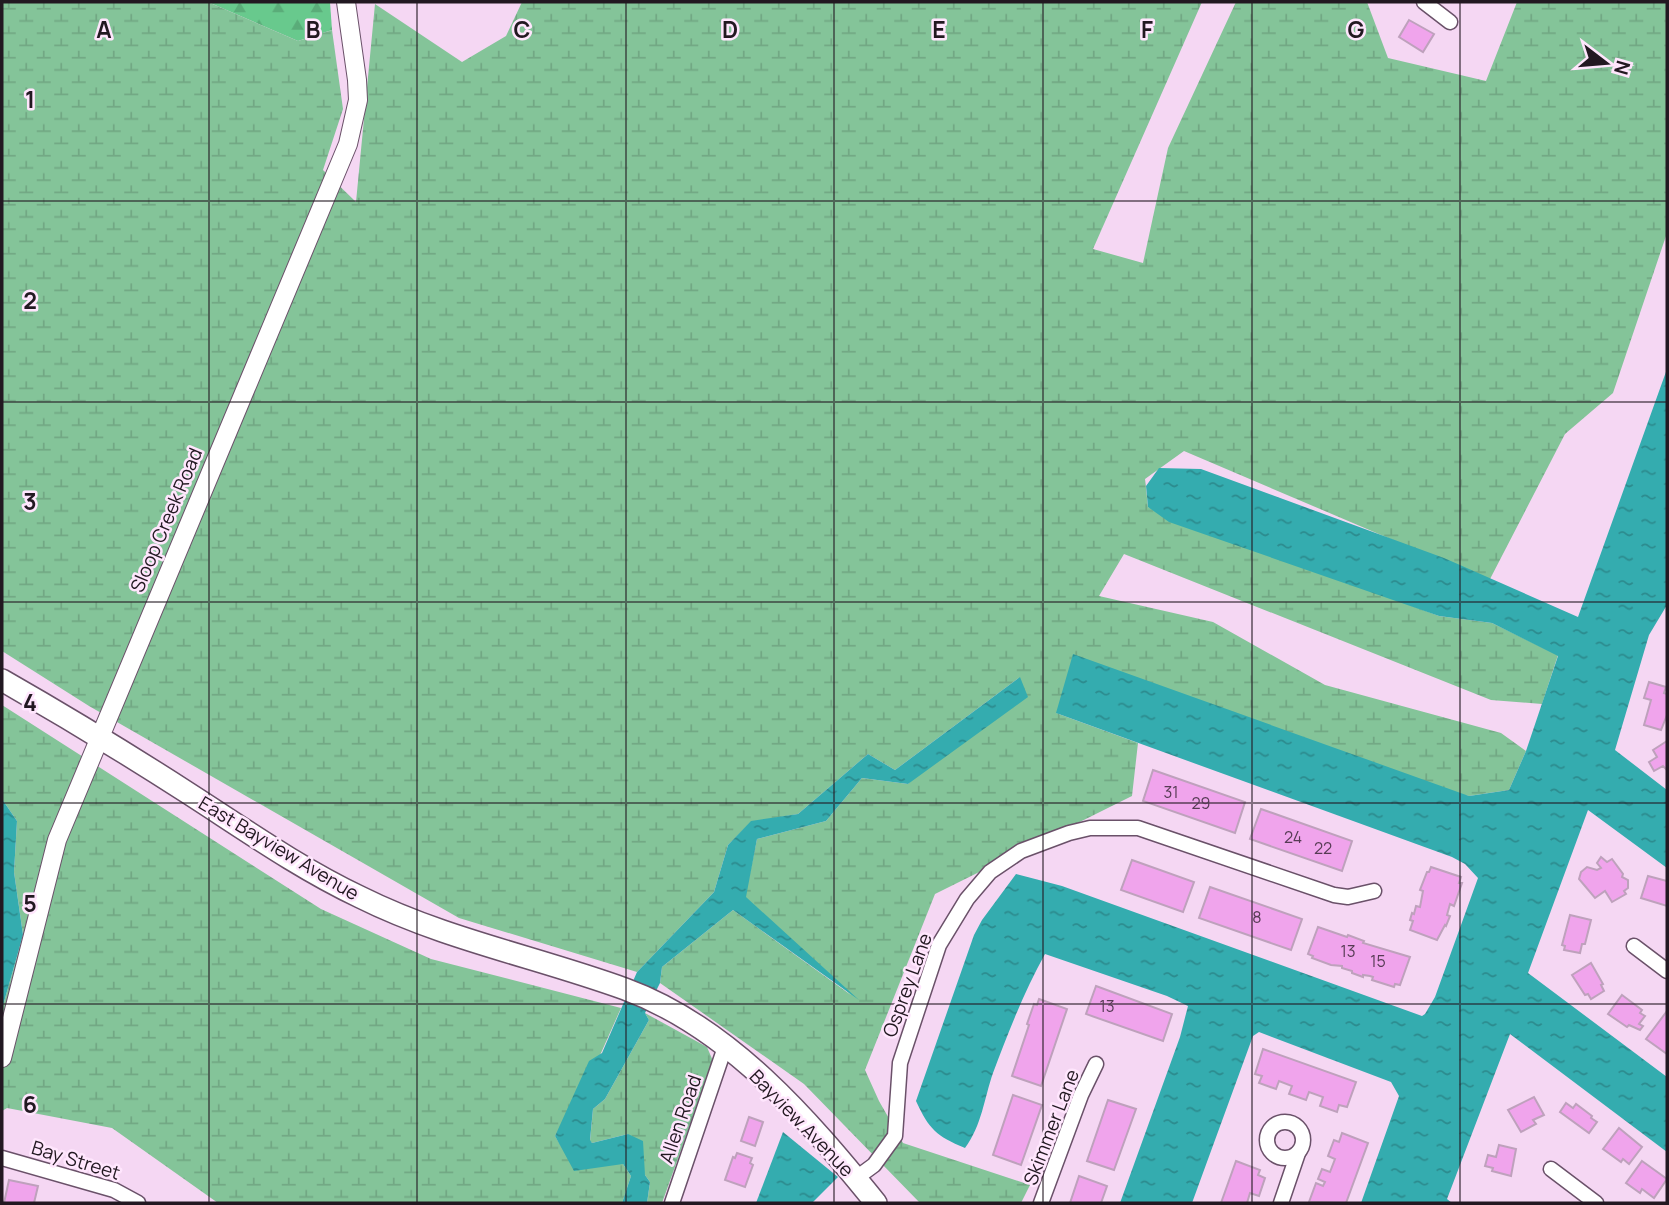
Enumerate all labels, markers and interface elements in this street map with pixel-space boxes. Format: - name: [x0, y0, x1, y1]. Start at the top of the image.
- text: A: [96, 13, 112, 45]
- text: B: [306, 13, 320, 45]
- text: C: [514, 13, 531, 45]
- text: D: [722, 13, 738, 45]
- text: E: [932, 13, 946, 45]
- text: F: [1141, 13, 1153, 45]
- text: G: [1348, 13, 1365, 45]
- north arrow: [1571, 28, 1641, 98]
- text: N: [1608, 58, 1637, 78]
- text: 1: [25, 83, 35, 115]
- text: 2: [23, 284, 37, 316]
- street label: Sloop Creek Road: [124, 444, 208, 596]
- text: 3: [23, 485, 37, 517]
- text: 4: [23, 686, 37, 718]
- house number: 31: [1163, 781, 1179, 803]
- street label: East Bayview Avenue: [194, 790, 364, 906]
- house number: 29: [1191, 792, 1211, 814]
- house number: 24: [1284, 826, 1302, 848]
- house number: 22: [1314, 837, 1332, 859]
- text: 5: [23, 887, 37, 919]
- house number: 8: [1252, 906, 1262, 928]
- street label: Osprey Lane: [876, 929, 938, 1041]
- house number: 13: [1340, 940, 1356, 962]
- house number: 15: [1370, 950, 1386, 972]
- house number: 13: [1099, 995, 1115, 1017]
- street label: Bayview Avenue: [744, 1064, 860, 1182]
- street label: Skimmer Lane: [1017, 1065, 1085, 1189]
- street label: Allen Road: [653, 1071, 707, 1167]
- text: 6: [23, 1088, 37, 1120]
- street label: Bay Street: [29, 1134, 123, 1186]

